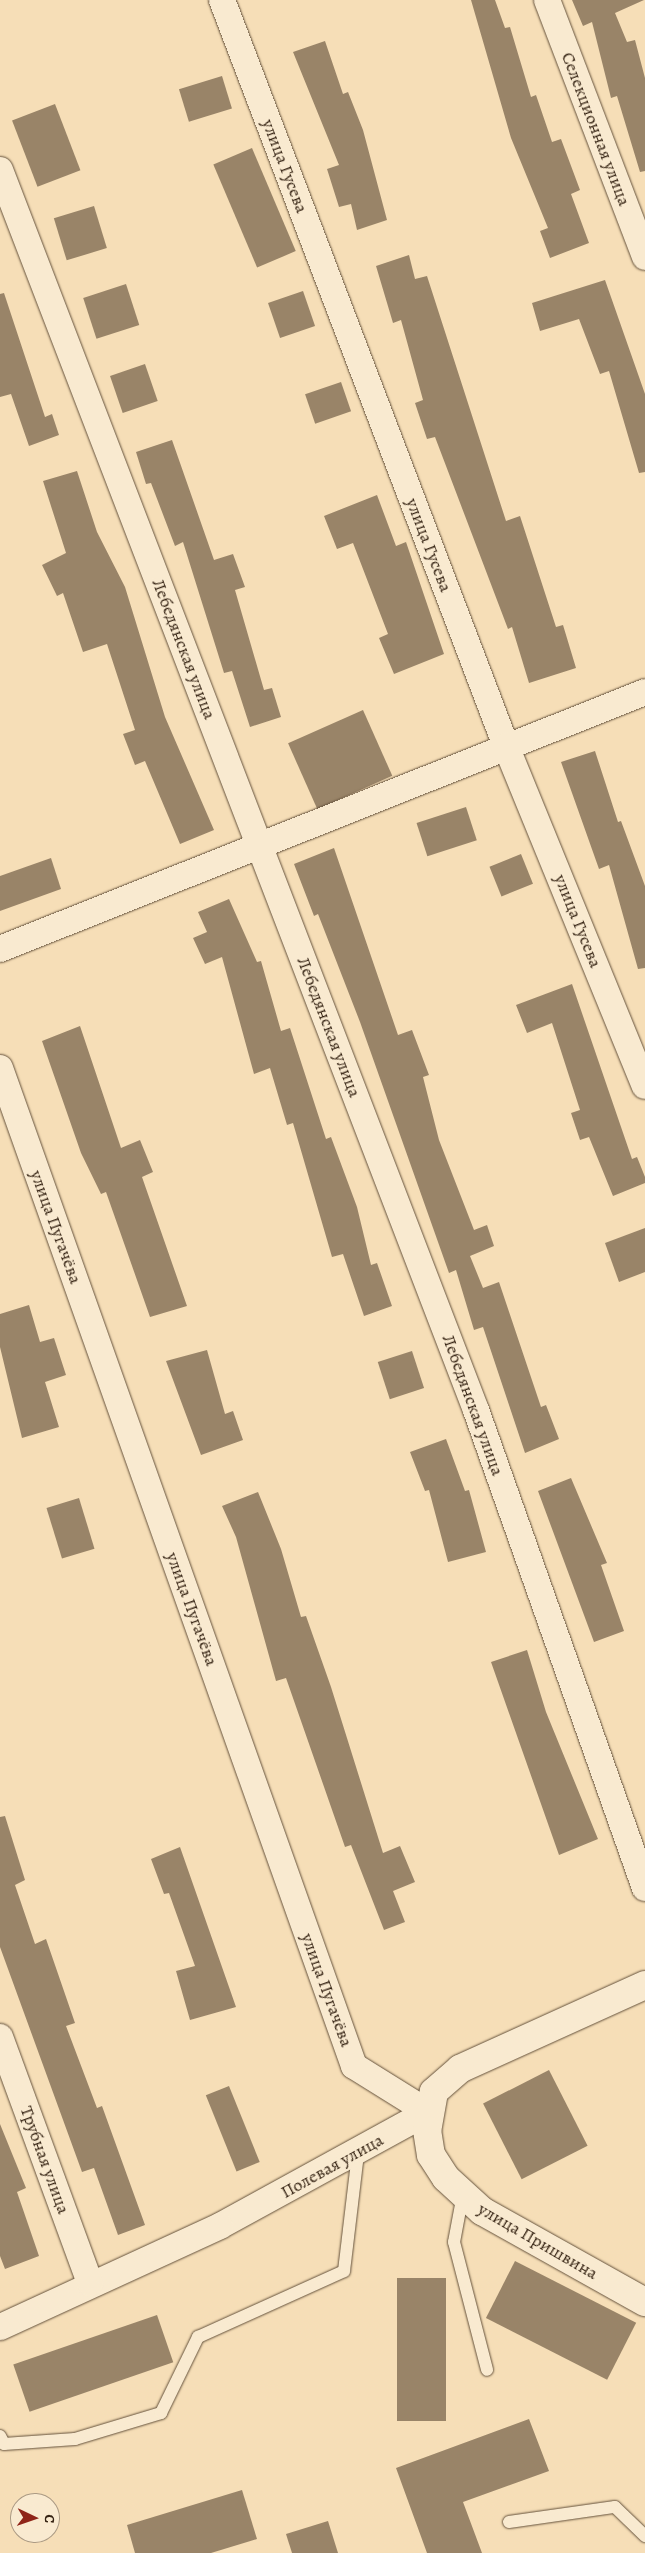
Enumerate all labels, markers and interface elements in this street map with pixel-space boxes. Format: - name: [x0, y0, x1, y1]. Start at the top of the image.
- street label: Селекционная улица: [557, 49, 635, 209]
- street label: улица Гусева: [257, 116, 313, 216]
- street label: улица Гусева: [401, 495, 457, 595]
- street label: Лебедянская улица: [147, 576, 221, 722]
- street label: улица Гусева: [549, 871, 607, 971]
- street label: Лебедянская улица: [292, 954, 366, 1100]
- street label: улица Пугачёва: [25, 1167, 87, 1287]
- street label: Лебедянская улица: [437, 1332, 509, 1478]
- street label: улица Пугачёва: [161, 1549, 223, 1669]
- street label: улица Пугачёва: [296, 1930, 358, 2050]
- street label: Трубная улица: [16, 2103, 74, 2217]
- street label: Полевая улица: [277, 2129, 387, 2203]
- street label: улица Пришвина: [474, 2198, 602, 2284]
- north arrow: [10, 2493, 60, 2543]
- text: С: [40, 2514, 59, 2524]

